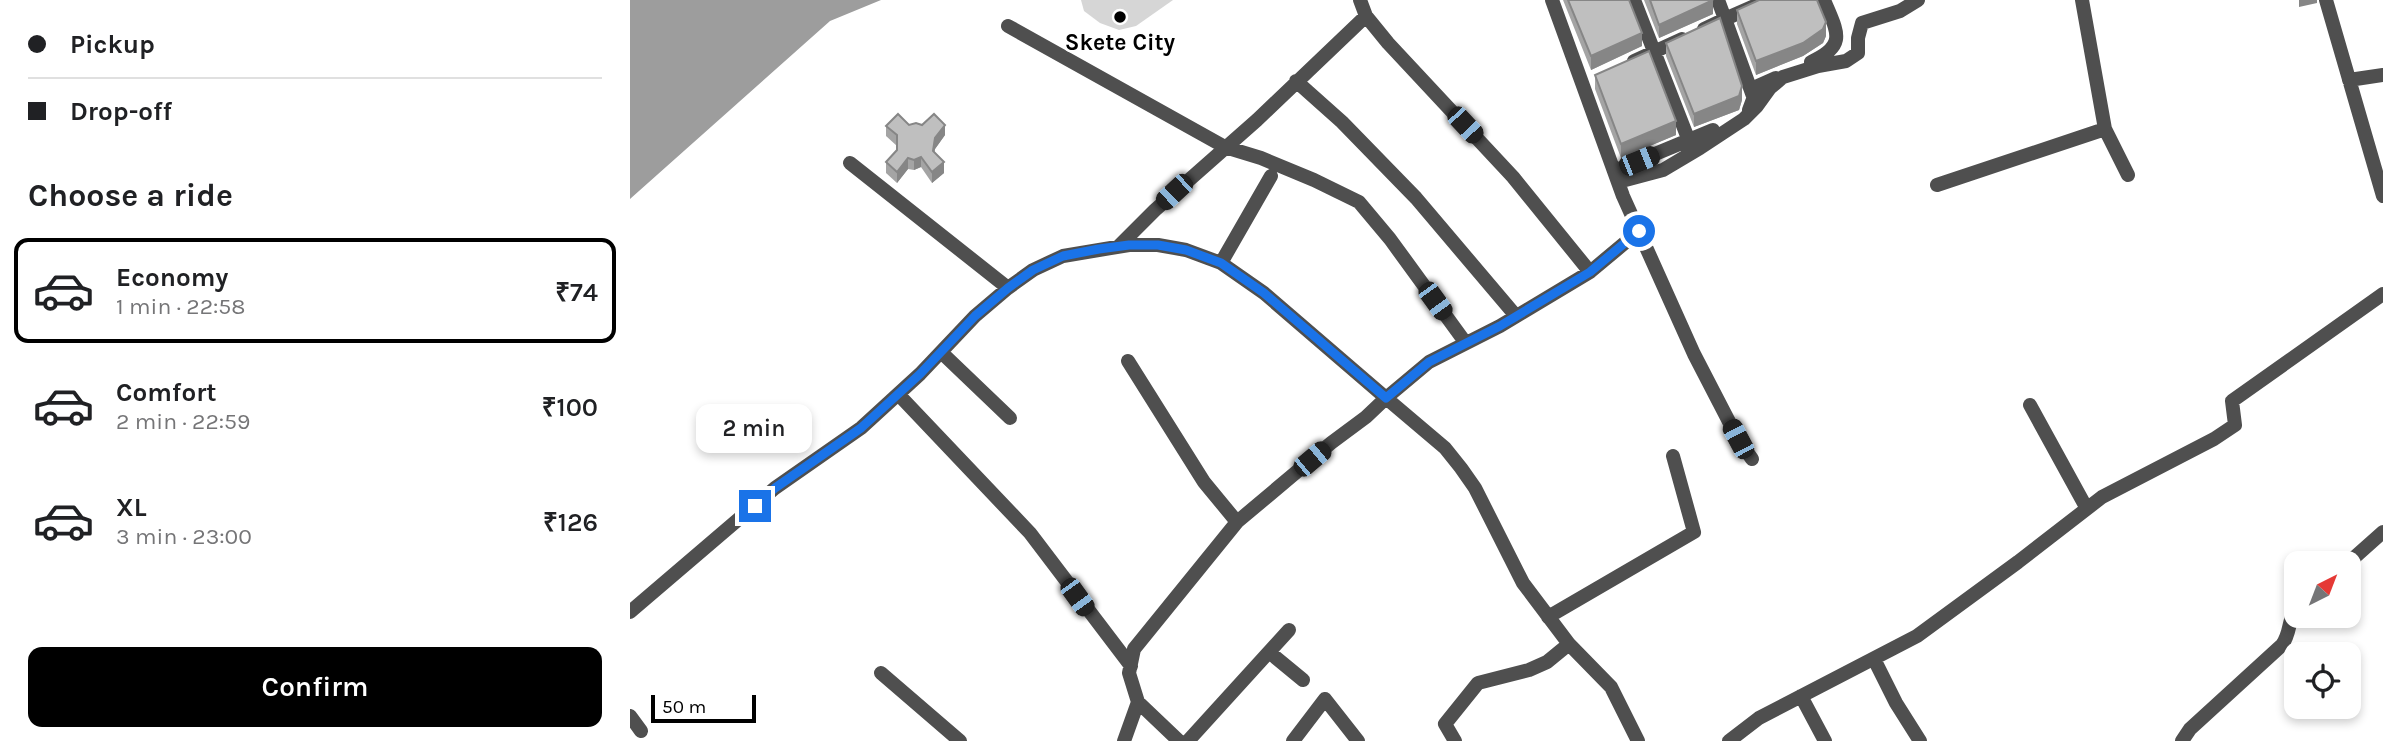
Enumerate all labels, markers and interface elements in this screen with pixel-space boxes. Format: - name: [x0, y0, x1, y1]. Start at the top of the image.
- marker: Skete City: [1112, 9, 1128, 25]
- text: Pickup: [70, 29, 155, 60]
- place label: Skete City: [1065, 29, 1176, 56]
- text: Drop-off: [70, 96, 172, 127]
- car: [1443, 102, 1488, 148]
- car: [1616, 143, 1663, 179]
- car: [1152, 170, 1197, 214]
- text: Choose a ride: [28, 177, 233, 214]
- route start: [1623, 215, 1655, 247]
- icon: car: [32, 259, 95, 322]
- text: Economy: [116, 262, 228, 293]
- text: ₹74: [555, 277, 598, 308]
- car: [1415, 278, 1456, 324]
- text: 1 min · 22:58: [116, 293, 245, 320]
- icon: car: [32, 374, 95, 437]
- text: Comfort: [116, 377, 217, 408]
- text: ₹100: [542, 392, 598, 423]
- callout: 2 min: [697, 405, 813, 454]
- text: 2 min · 22:59: [116, 408, 250, 435]
- text: 2 min: [723, 415, 785, 442]
- car: [1719, 416, 1758, 462]
- car: [1290, 437, 1335, 481]
- icon: car: [32, 489, 95, 552]
- route end: [739, 490, 771, 522]
- text: XL: [116, 492, 147, 523]
- text: ₹126: [543, 507, 598, 538]
- text: 3 min · 23:00: [116, 523, 252, 550]
- north arrow: [2284, 551, 2361, 628]
- map controls: [2284, 551, 2361, 719]
- car: [1057, 574, 1098, 620]
- button: locate: [2284, 642, 2361, 719]
- button: Confirm: [28, 647, 602, 727]
- scale bar: [651, 692, 756, 724]
- text: 50 m: [662, 696, 706, 718]

